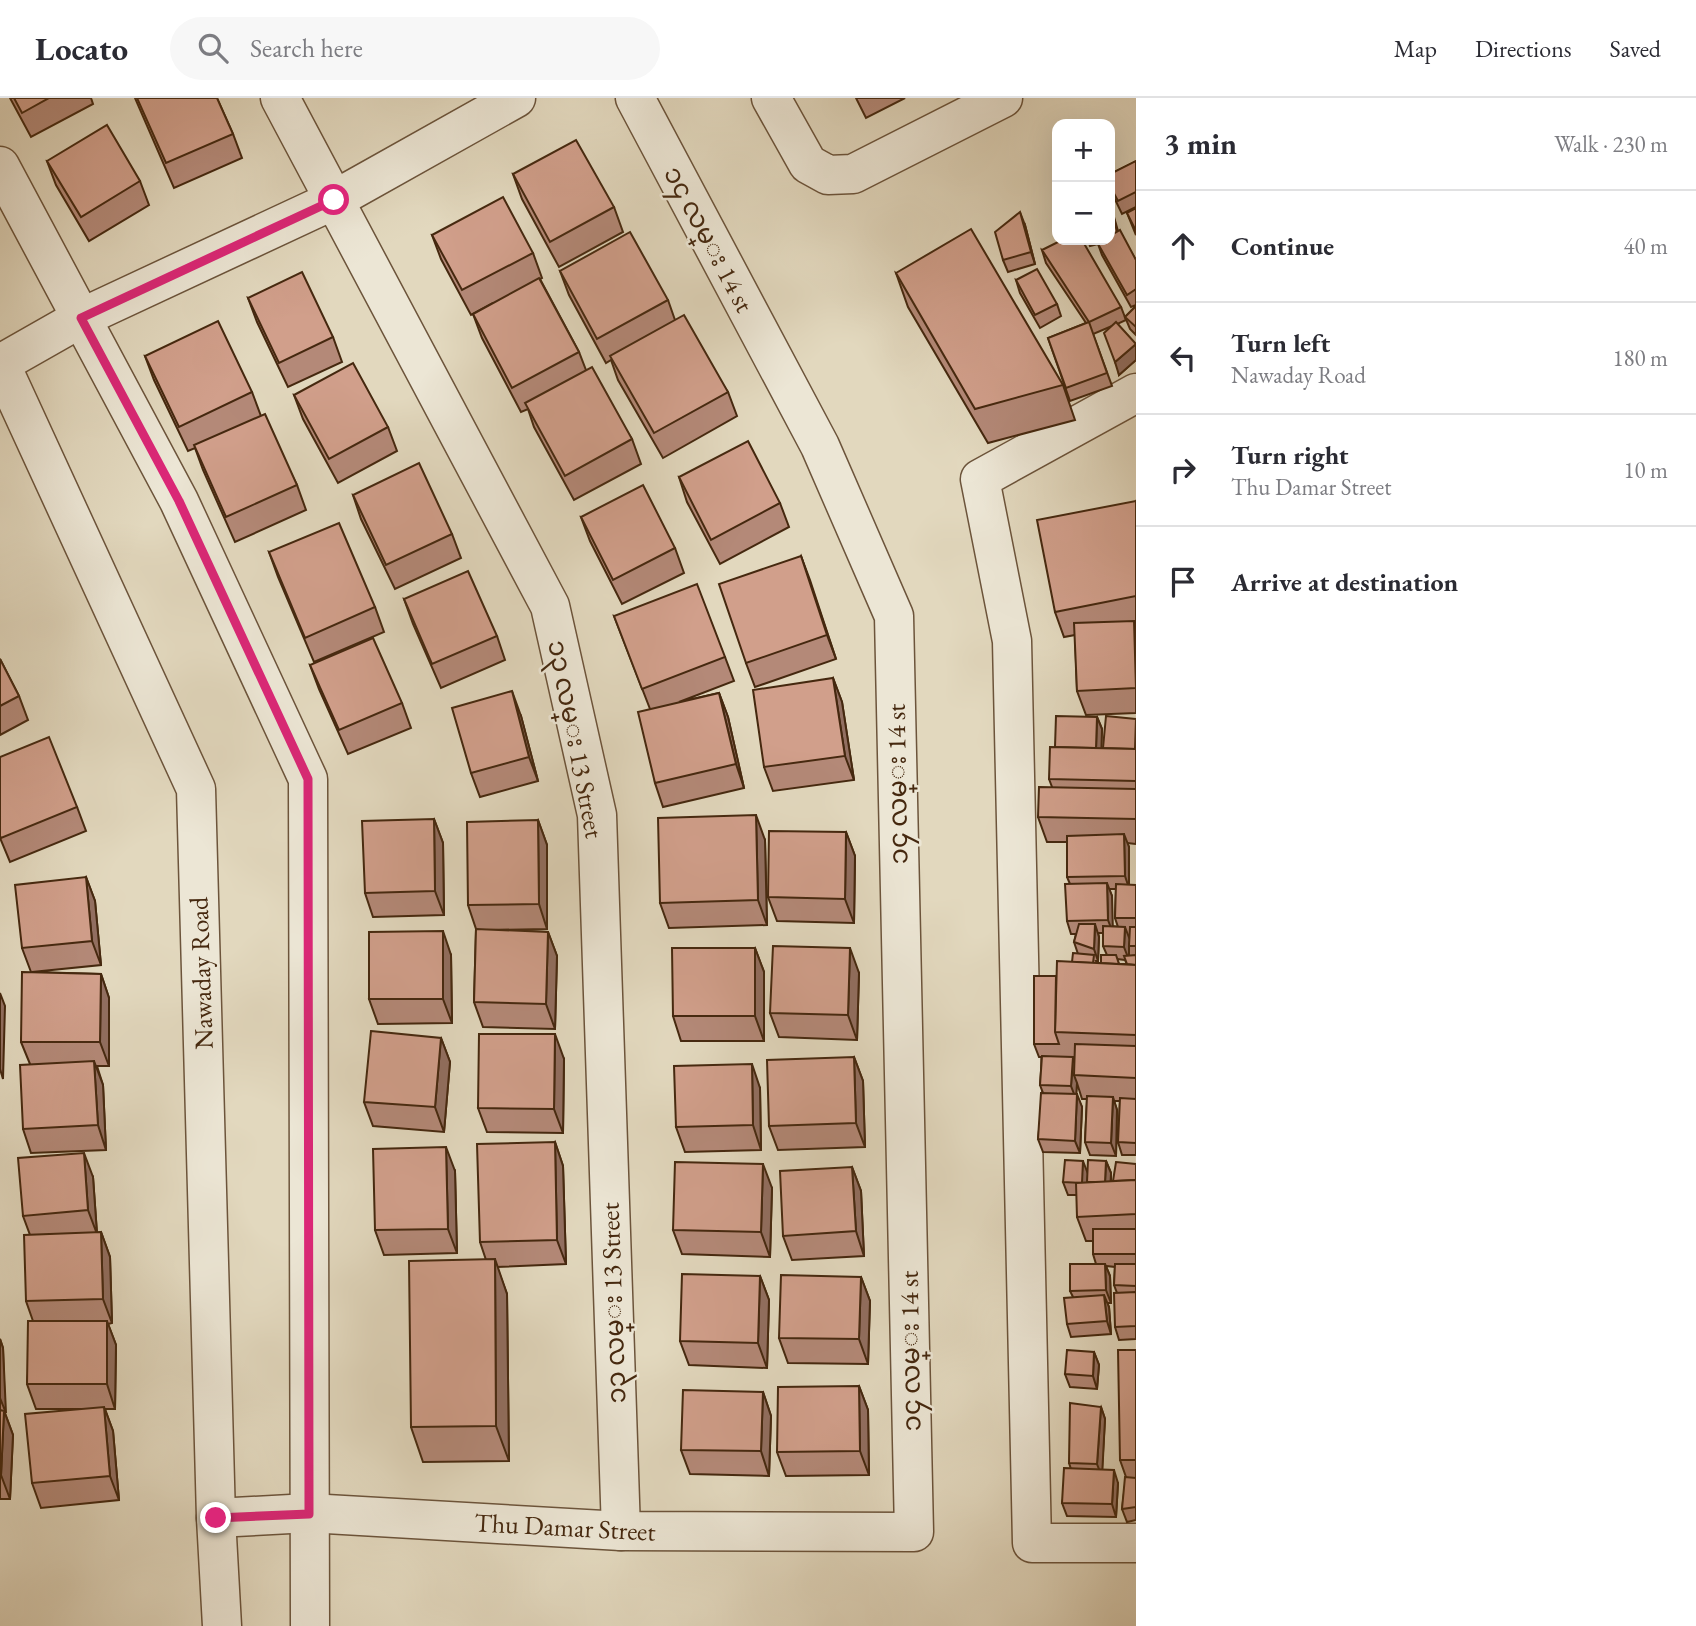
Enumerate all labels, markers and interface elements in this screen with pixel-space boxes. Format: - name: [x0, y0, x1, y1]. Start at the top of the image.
- search box: [170, 17, 660, 80]
- text: Locato: [35, 27, 128, 70]
- icon: search: [194, 29, 232, 67]
- text: Search here: [250, 31, 363, 65]
- text: Map: [1394, 33, 1437, 64]
- text: Directions: [1475, 33, 1572, 64]
- text: Saved: [1610, 33, 1661, 64]
- map controls: [1052, 119, 1115, 245]
- button: +: [1052, 119, 1115, 182]
- text: 3 min: [1164, 124, 1237, 163]
- text: Walk · 230 m: [1554, 129, 1668, 159]
- street label: ၁၄ လမ္း 14 st: [653, 160, 762, 320]
- button: −: [1052, 182, 1115, 245]
- route start: [318, 184, 349, 215]
- icon: ahead: [1164, 227, 1202, 265]
- text: Continue: [1231, 229, 1334, 263]
- text: 40 m: [1623, 231, 1668, 261]
- text: Turn left: [1231, 326, 1330, 360]
- icon: left: [1164, 339, 1202, 377]
- text: 180 m: [1612, 343, 1668, 373]
- text: Nawaday Road: [1231, 360, 1366, 390]
- text: Turn right: [1231, 438, 1349, 472]
- icon: right: [1164, 451, 1202, 489]
- text: 10 m: [1623, 455, 1668, 485]
- text: Thu Damar Street: [1231, 472, 1391, 502]
- icon: arrive: [1164, 563, 1202, 601]
- text: Arrive at destination: [1231, 565, 1458, 599]
- street label: ၁၃ လမ္း 13 Street: [536, 637, 612, 842]
- street label: ၁၄ လမ္း 14 st: [879, 703, 919, 865]
- street label: Nawaday Road: [181, 895, 221, 1050]
- street label: ၁၃ လမ္း 13 Street: [592, 1202, 637, 1404]
- street label: ၁၄ လမ္း 14 st: [892, 1270, 932, 1432]
- route end: [200, 1502, 231, 1533]
- street label: Thu Damar Street: [474, 1505, 656, 1549]

